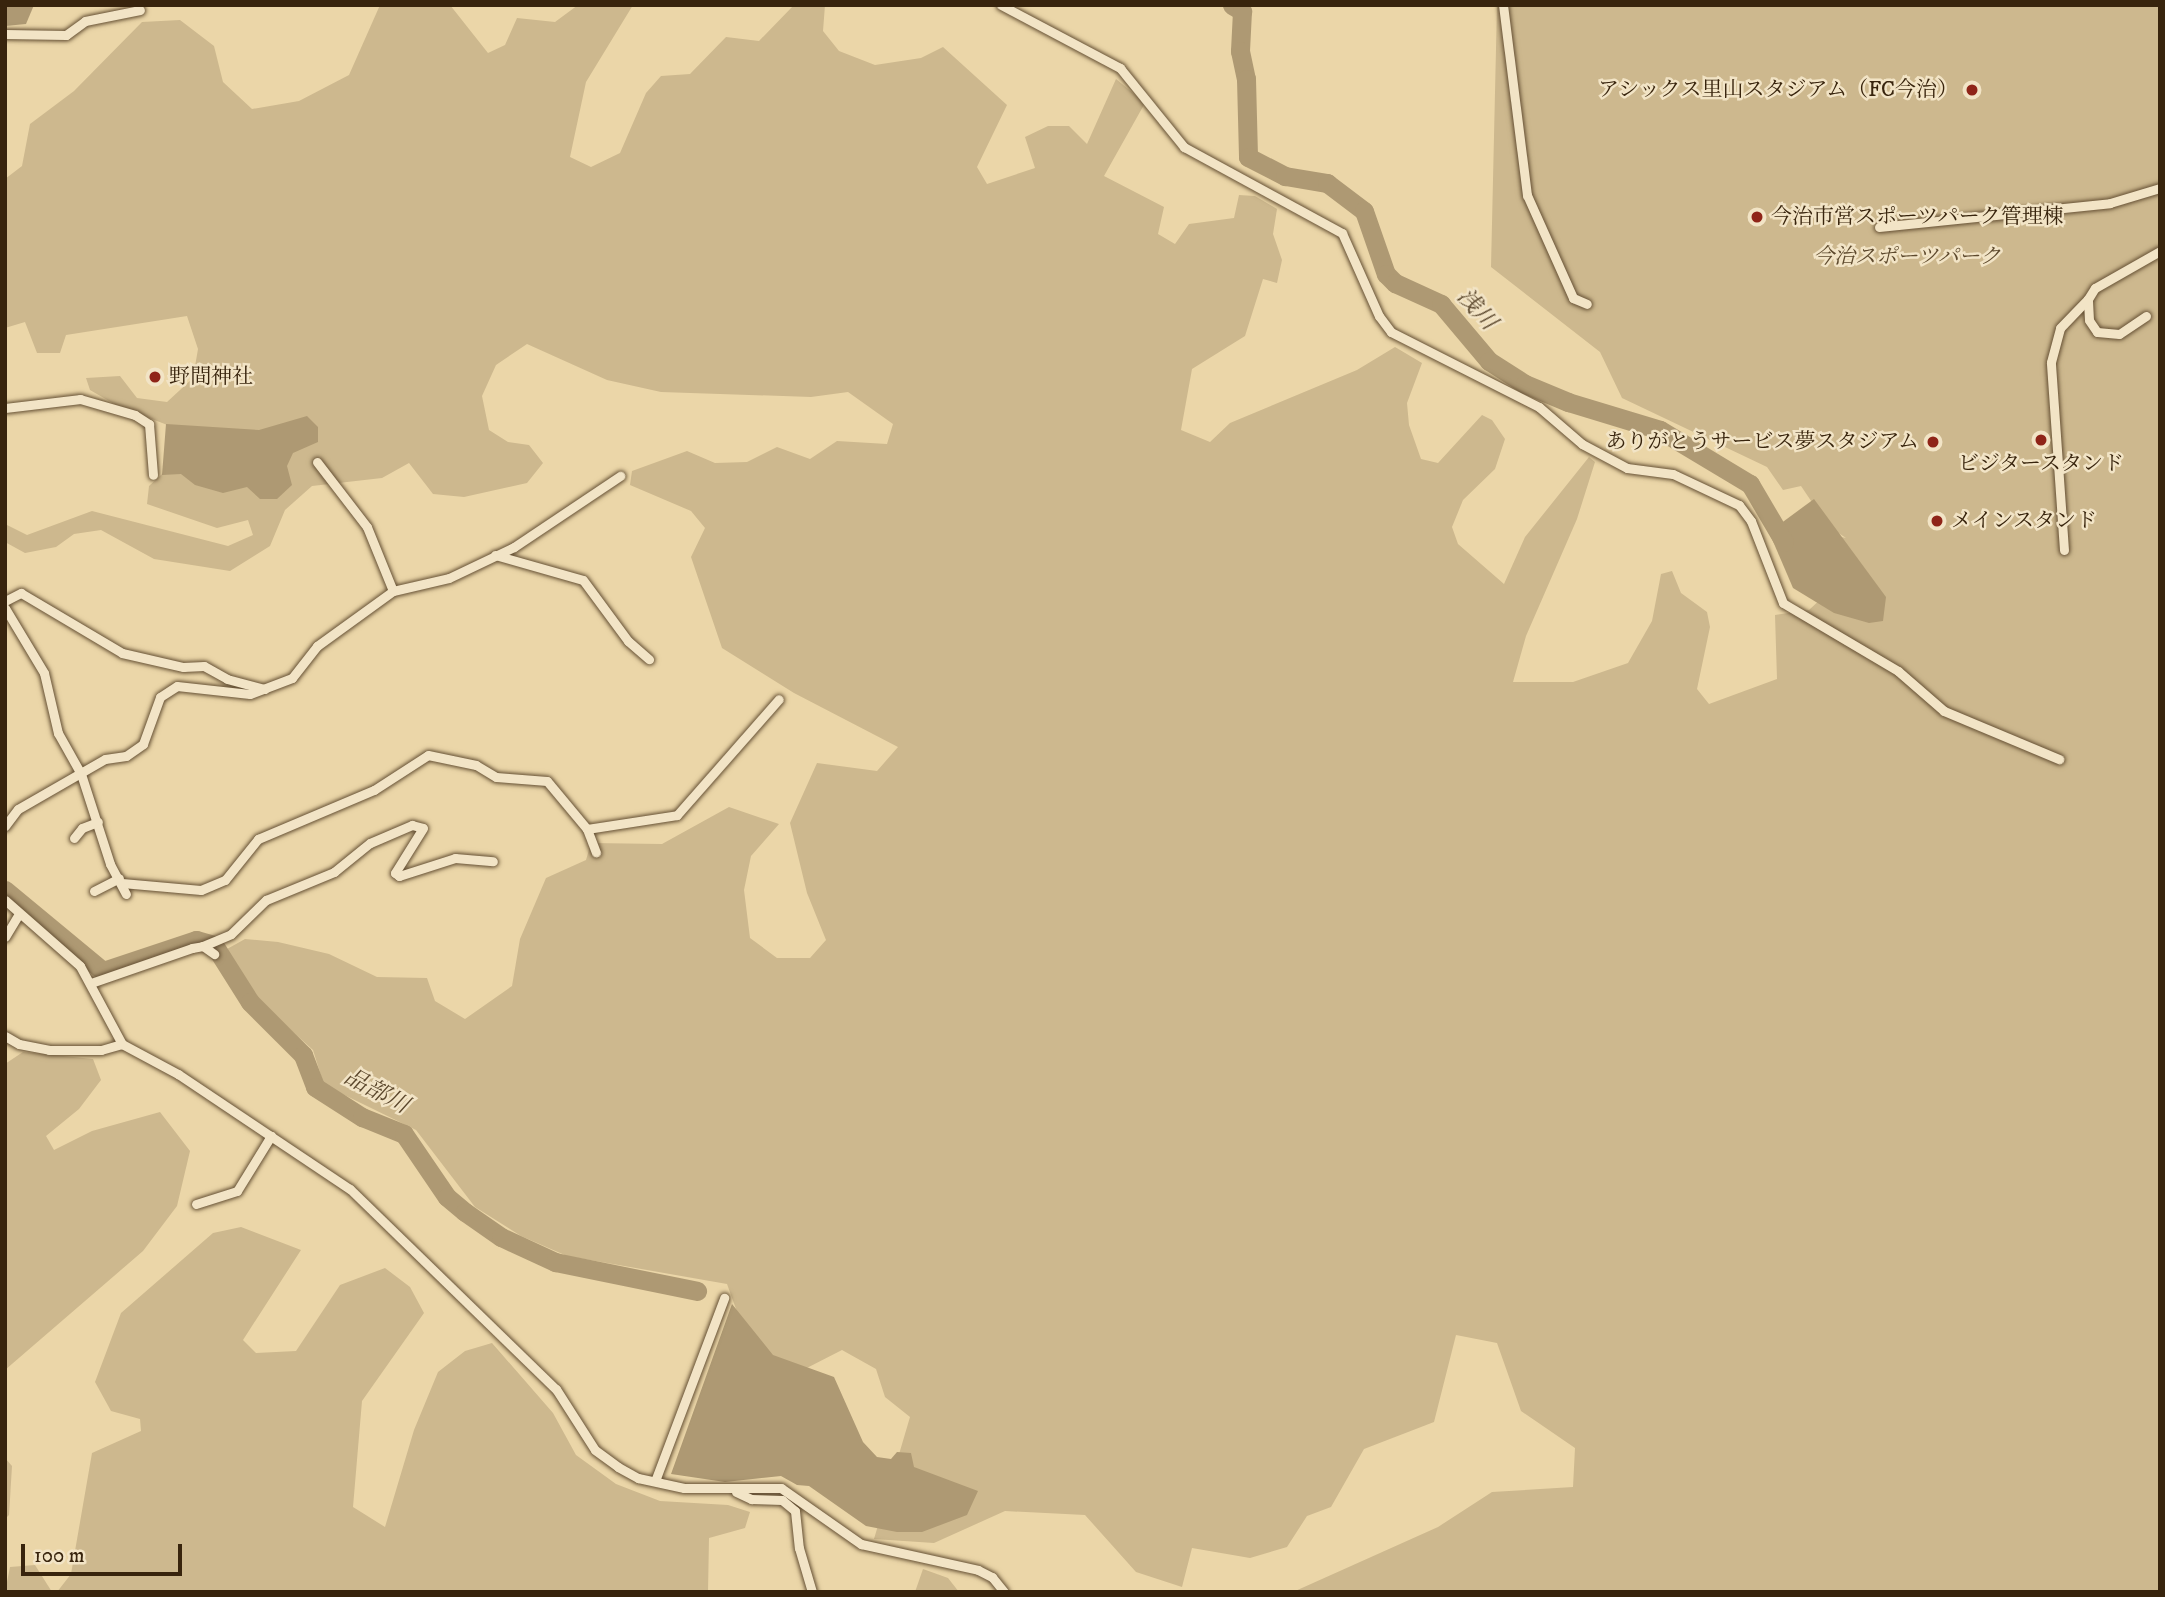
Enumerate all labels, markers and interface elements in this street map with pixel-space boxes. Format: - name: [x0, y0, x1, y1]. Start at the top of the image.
- place label: アシックス里山スタジアム（FC今治）: [1595, 77, 1958, 103]
- marker: アシックス里山スタジアム（FC今治）: [1964, 82, 1980, 98]
- place label: 今治市営スポーツパーク管理棟: [1771, 204, 2065, 230]
- marker: 今治市営スポーツパーク管理棟: [1749, 209, 1765, 225]
- park label: 今治スポーツパーク: [1813, 244, 2001, 270]
- water label: 浅川: [1450, 284, 1502, 336]
- place label: 野間神社: [169, 364, 253, 390]
- marker: 野間神社: [147, 369, 163, 385]
- place label: ありがとうサービス夢スタジアム: [1604, 429, 1919, 455]
- marker: ビジタースタンド: [2033, 432, 2049, 448]
- marker: ありがとうサービス夢スタジアム: [1925, 434, 1941, 450]
- place label: ビジタースタンド: [1957, 451, 2125, 477]
- place label: メインスタンド: [1951, 508, 2098, 534]
- marker: メインスタンド: [1929, 513, 1945, 529]
- water label: 品部川: [339, 1064, 413, 1120]
- scale bar: [24, 1530, 186, 1574]
- text: 100 m: [34, 1543, 85, 1569]

